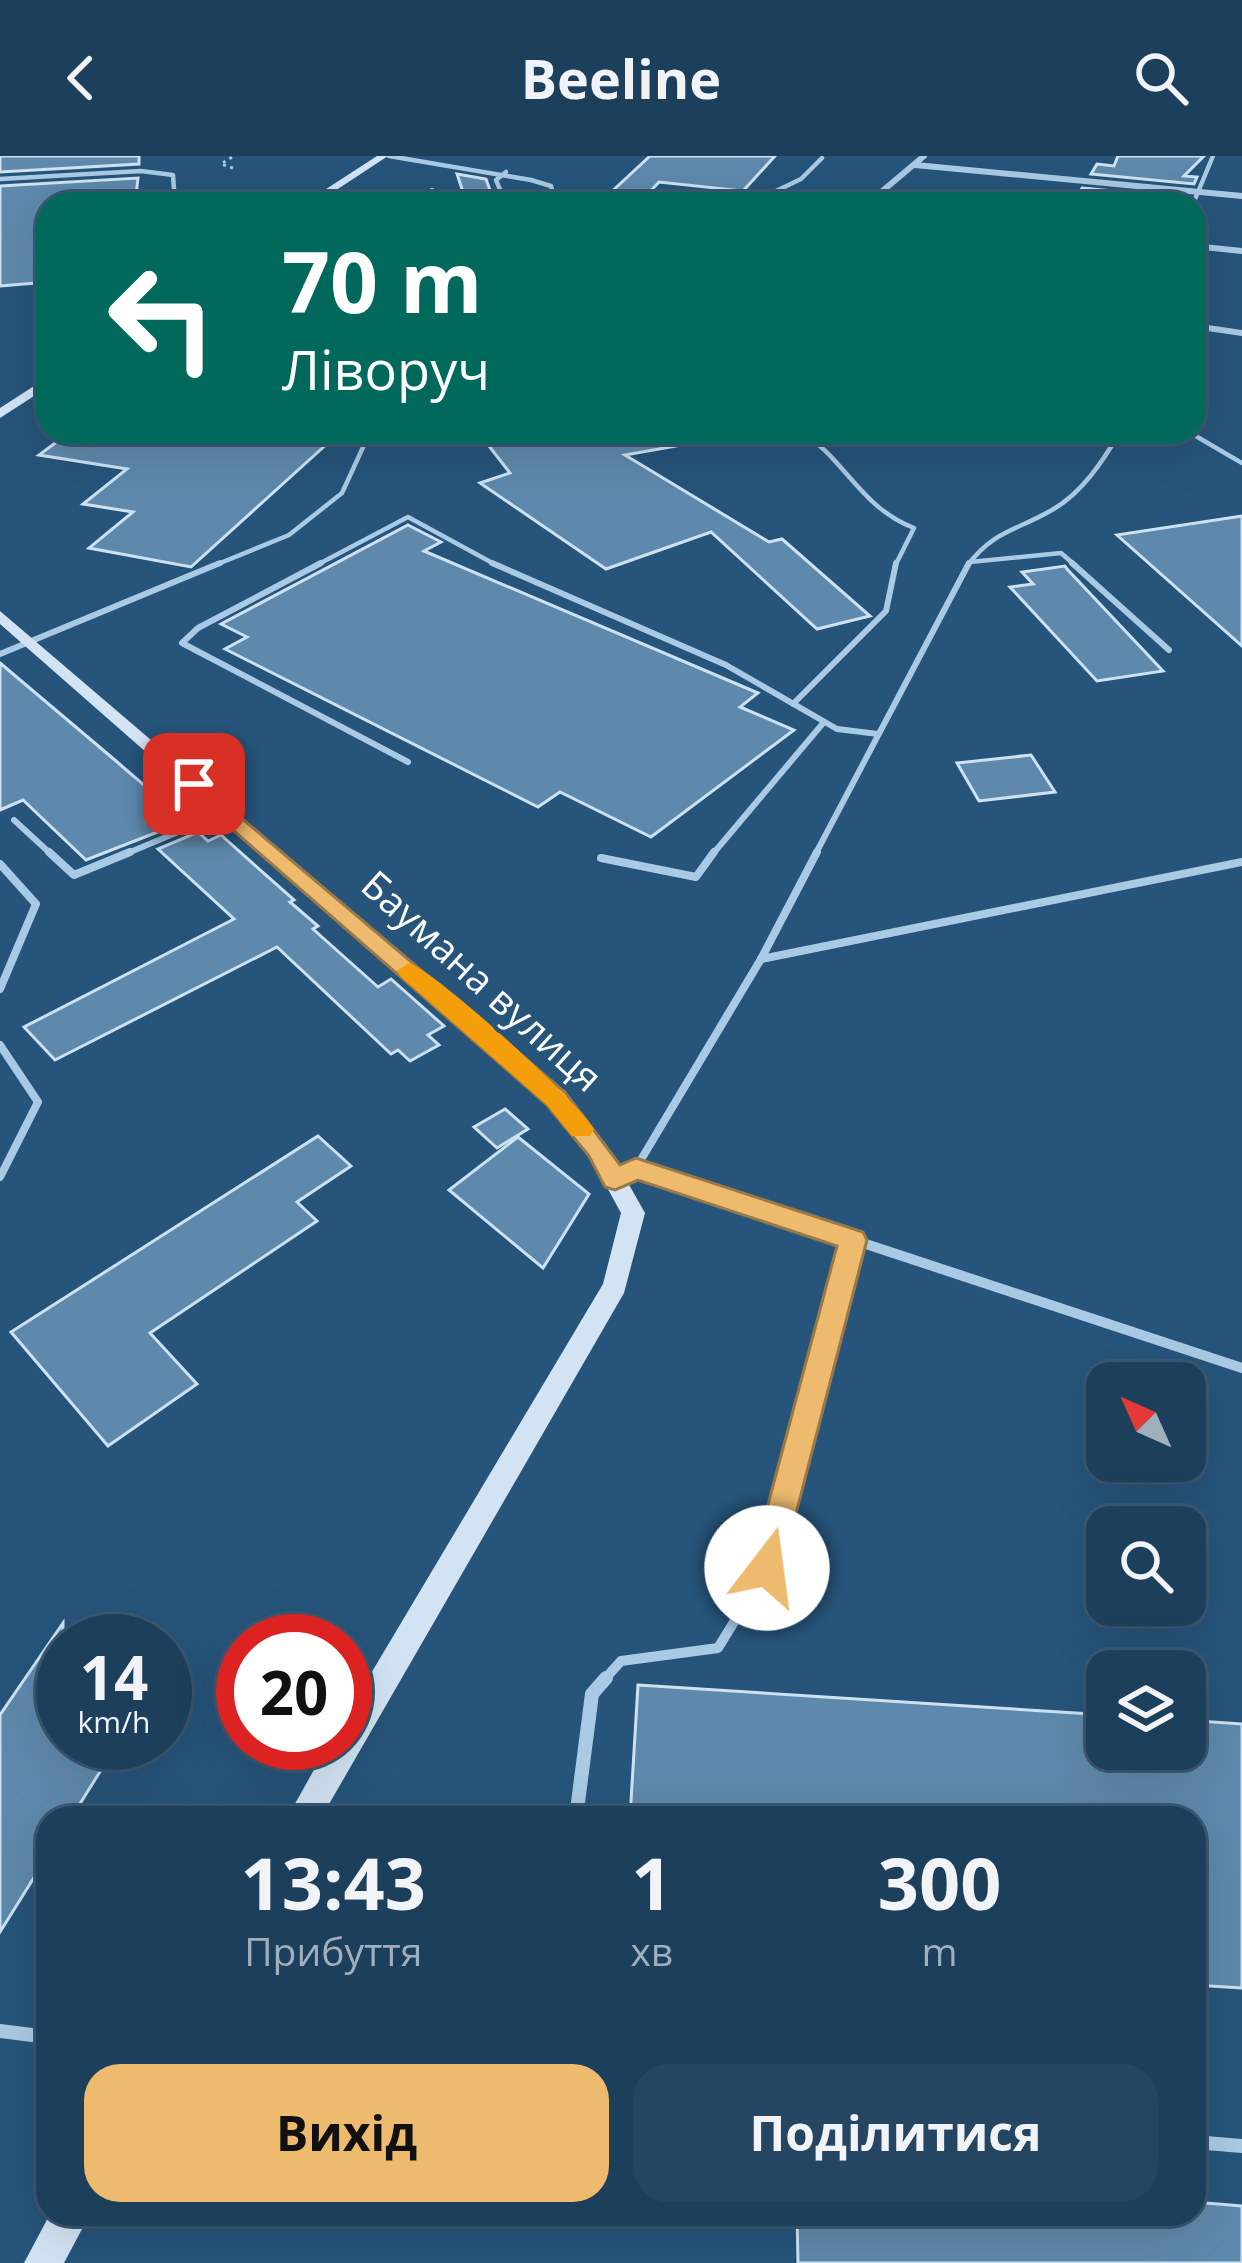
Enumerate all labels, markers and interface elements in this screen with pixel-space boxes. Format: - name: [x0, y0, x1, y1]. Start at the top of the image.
- text: Beeline: [521, 41, 721, 115]
- icon: back: [48, 45, 114, 111]
- icon: search: [1128, 45, 1194, 111]
- text: 70 m: [282, 223, 482, 338]
- icon: left: [84, 240, 240, 396]
- text: Ліворуч: [282, 332, 490, 406]
- pin: [143, 733, 245, 835]
- icon: arrive: [161, 751, 227, 817]
- street label: Баумана вулиця: [351, 858, 615, 1102]
- north arrow: [1086, 1362, 1206, 1482]
- map controls: [1086, 1362, 1206, 1770]
- position arrow: [704, 1505, 830, 1631]
- button: search: [1086, 1506, 1206, 1626]
- speed limit sign: 20: [216, 1614, 372, 1770]
- text: 14: [80, 1636, 148, 1718]
- button: layers: [1086, 1650, 1206, 1770]
- text: km/h: [78, 1701, 150, 1742]
- text: 13:43: [241, 1833, 426, 1931]
- text: 1: [631, 1833, 672, 1931]
- text: 300: [878, 1833, 1001, 1931]
- text: Прибуття: [244, 1924, 422, 1977]
- text: хв: [630, 1924, 673, 1977]
- text: m: [922, 1924, 958, 1977]
- button: Вихід: [84, 2064, 609, 2202]
- button: Поділитися: [633, 2064, 1158, 2202]

